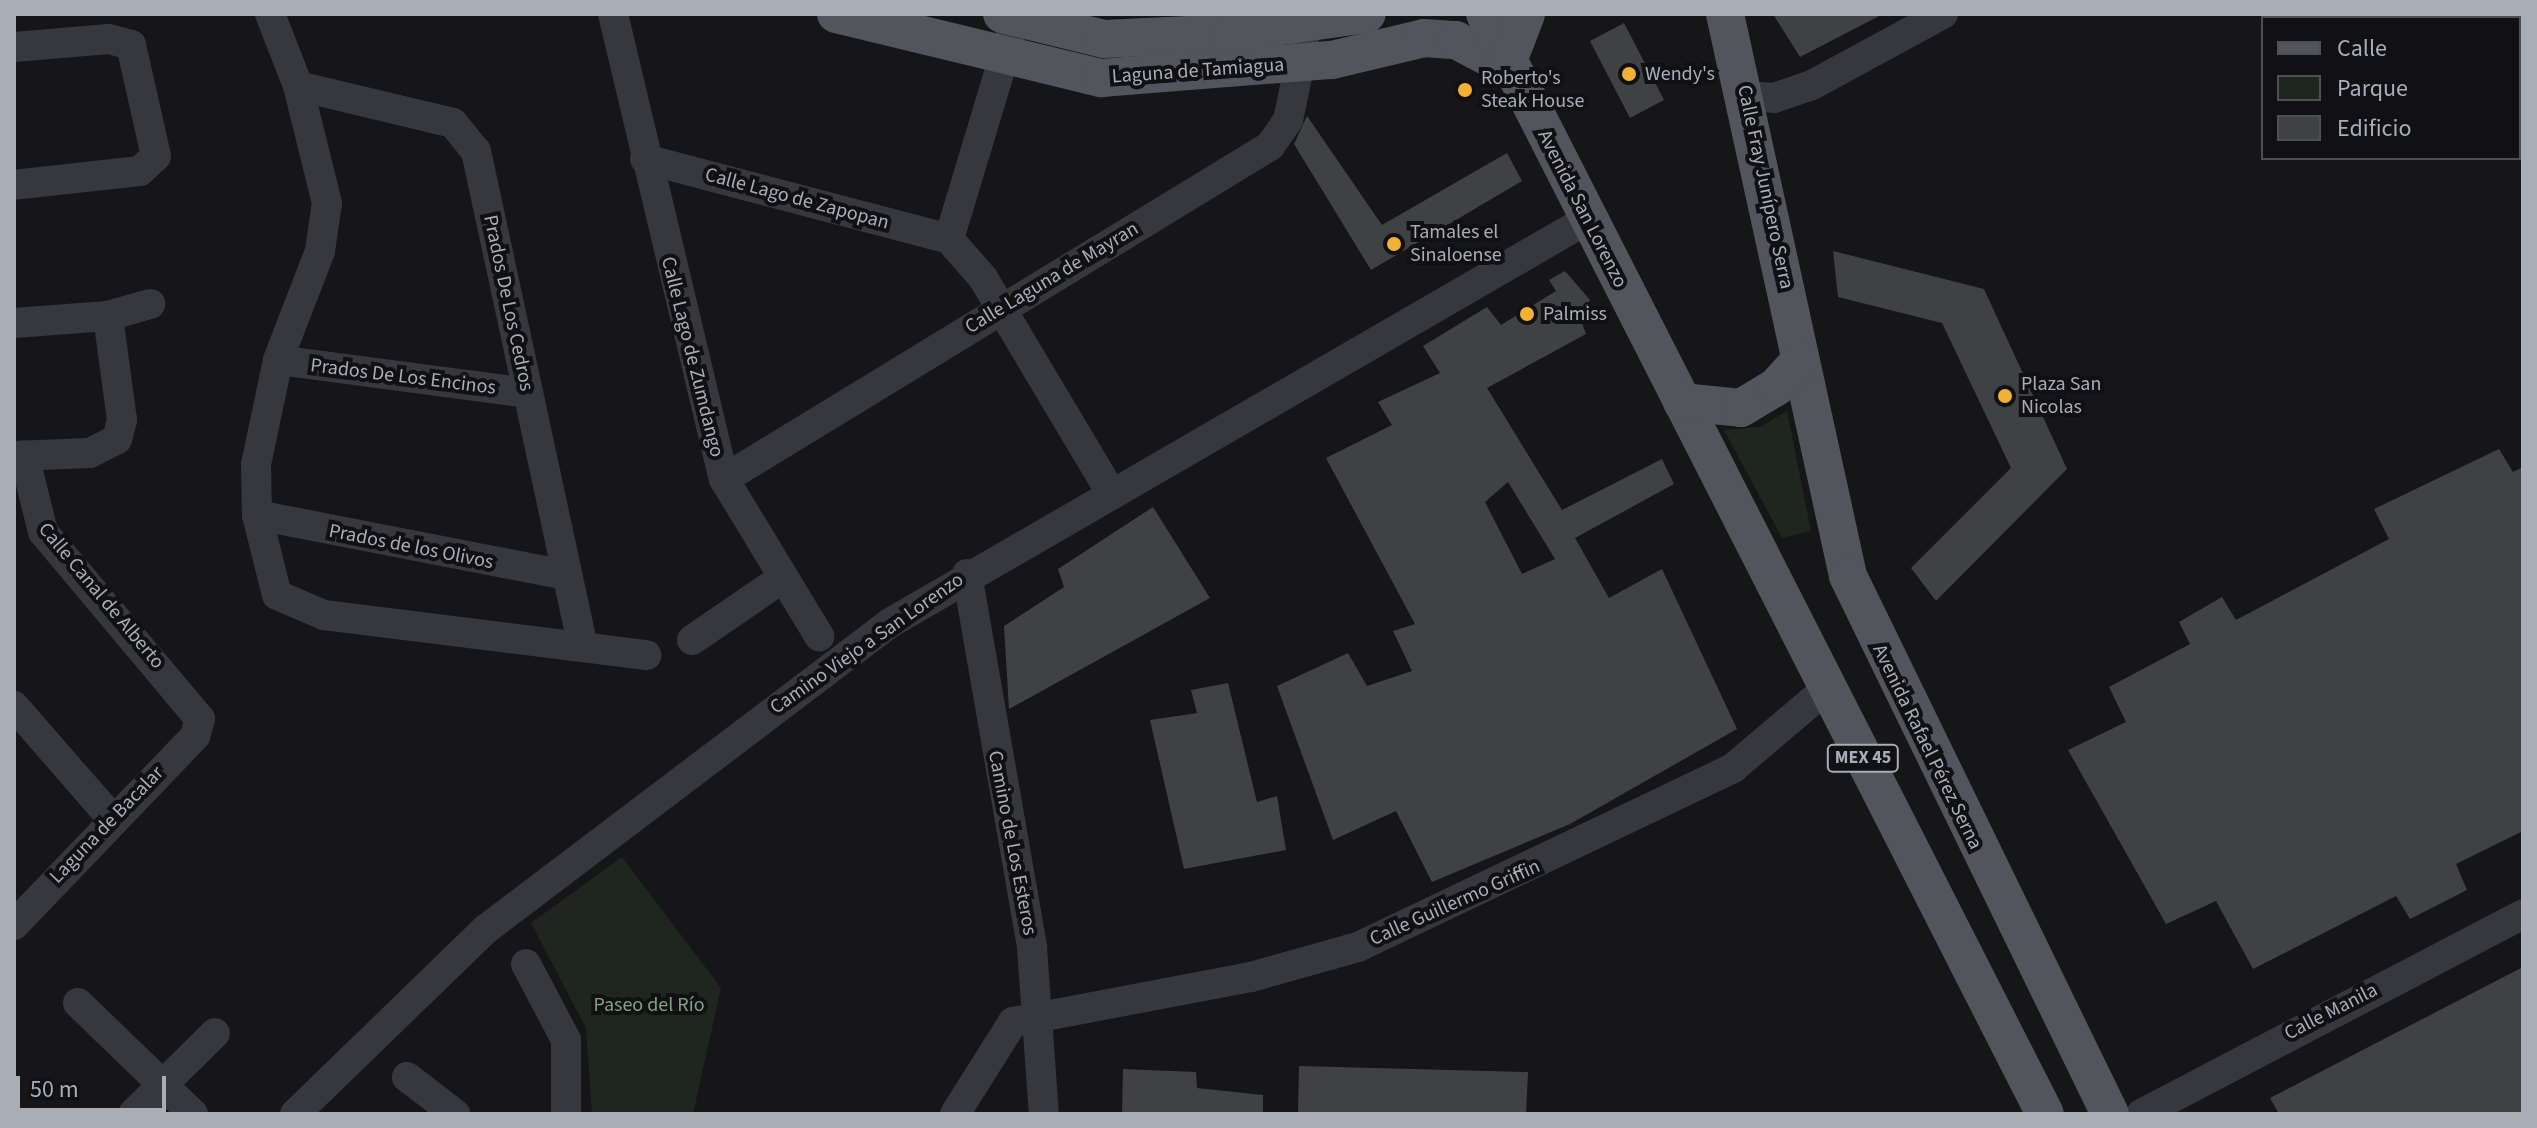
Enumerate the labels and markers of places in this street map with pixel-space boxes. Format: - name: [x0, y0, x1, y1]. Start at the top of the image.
- place label: Wendy's: [1645, 62, 1715, 86]
- marker: Wendy's: [1620, 65, 1638, 83]
- place label: Roberto's Steak House: [1481, 66, 1584, 113]
- marker: Roberto's Steak House: [1456, 81, 1474, 99]
- place label: Tamales el Sinaloense: [1410, 220, 1502, 267]
- marker: Tamales el Sinaloense: [1385, 235, 1403, 253]
- place label: Palmiss: [1543, 302, 1607, 326]
- marker: Palmiss: [1518, 305, 1536, 323]
- place label: Plaza San Nicolas: [2021, 372, 2101, 419]
- marker: Plaza San Nicolas: [1996, 387, 2014, 405]

